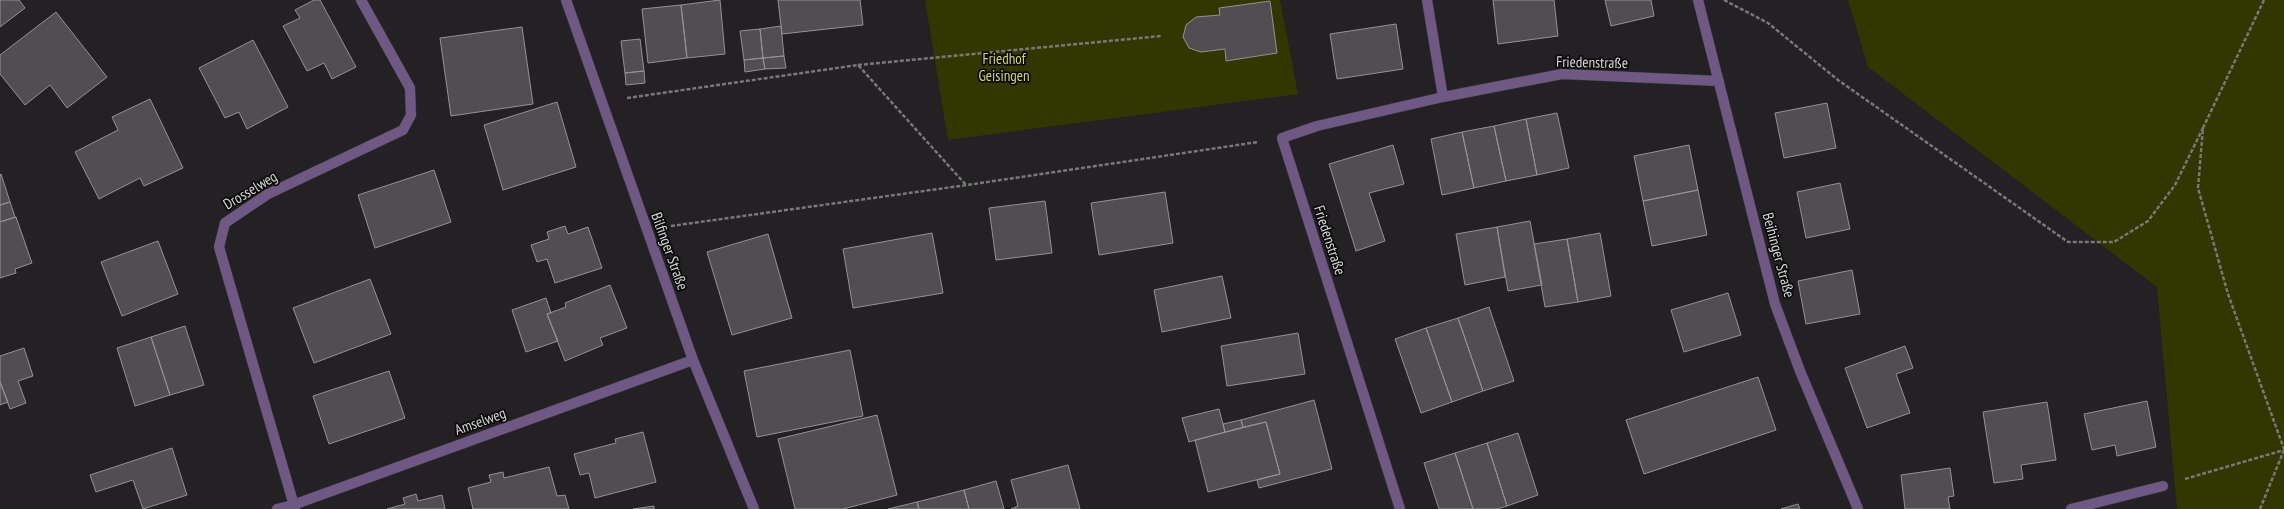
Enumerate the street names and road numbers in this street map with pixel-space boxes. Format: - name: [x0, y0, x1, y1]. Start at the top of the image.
- street label: Friedenstraße: [1556, 52, 1628, 72]
- street label: Drosselweg: [220, 167, 280, 213]
- street label: Friedenstraße: [1310, 203, 1350, 277]
- street label: Bilfinger Straße: [647, 210, 693, 292]
- street label: Beihinger Straße: [1759, 210, 1799, 300]
- street label: Amselweg: [452, 403, 508, 439]

